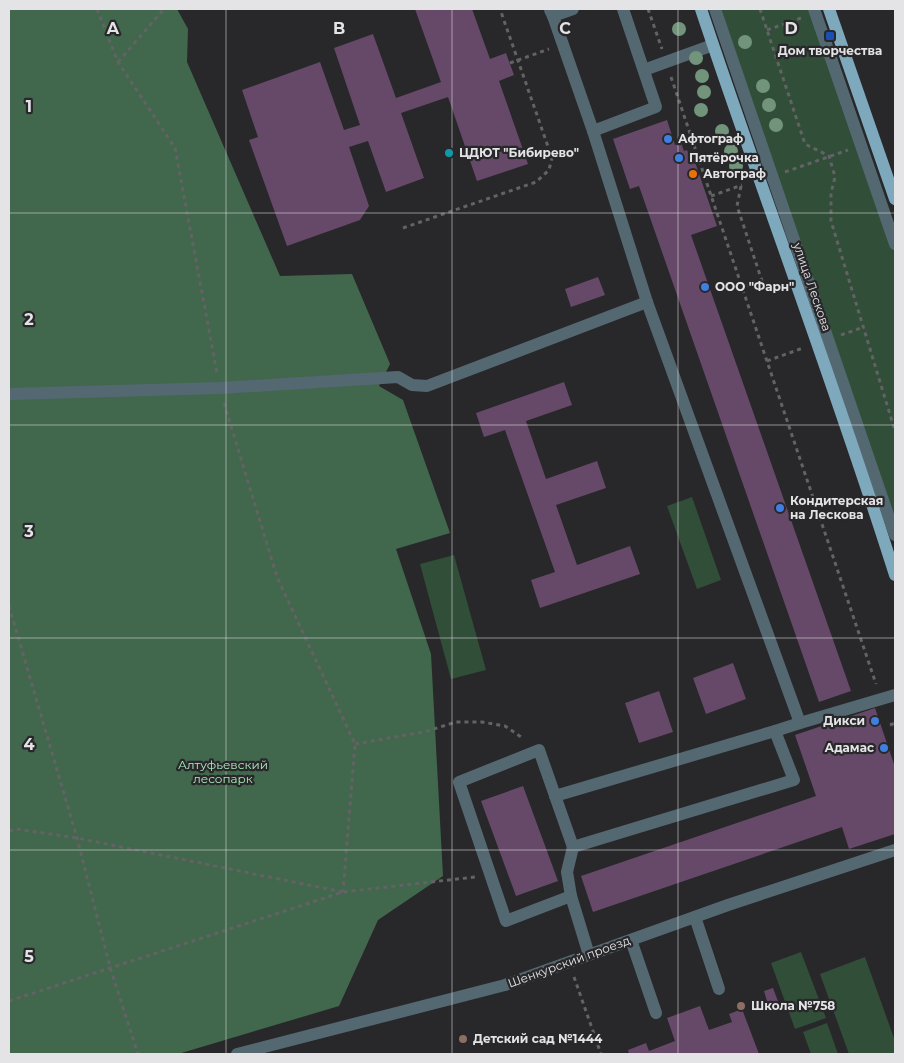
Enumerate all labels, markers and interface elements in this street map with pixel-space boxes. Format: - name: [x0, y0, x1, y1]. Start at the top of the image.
- text: A: [106, 19, 120, 38]
- text: B: [333, 19, 345, 38]
- text: C: [559, 19, 571, 38]
- text: D: [784, 19, 798, 38]
- marker: Дом творчества: [824, 30, 836, 42]
- place label: Дом творчества: [778, 43, 882, 58]
- text: 1: [26, 97, 32, 116]
- place label: Афтограф: [678, 131, 743, 146]
- marker: Афтограф: [662, 133, 674, 145]
- place label: ЦДЮТ "Бибирево": [459, 145, 579, 160]
- marker: ЦДЮТ "Бибирево": [443, 147, 455, 159]
- place label: Пятёрочка: [689, 150, 759, 165]
- marker: Пятёрочка: [673, 152, 685, 164]
- place label: Автограф: [703, 166, 766, 181]
- marker: Автограф: [687, 168, 699, 180]
- street label: улица Лескова: [790, 240, 835, 333]
- place label: ООО "Фарн": [715, 279, 794, 294]
- marker: ООО "Фарн": [699, 281, 711, 293]
- text: 2: [24, 310, 34, 329]
- place label: Кондитерская на Лескова: [790, 493, 883, 522]
- marker: Кондитерская на Лескова: [774, 502, 786, 514]
- text: 3: [23, 522, 34, 541]
- place label: Дикси: [823, 713, 865, 728]
- marker: Дикси: [869, 715, 881, 727]
- text: 4: [23, 735, 35, 754]
- place label: Адамас: [825, 740, 874, 755]
- marker: Адамас: [878, 742, 890, 754]
- park label: Алтуфьевский лесопарк: [178, 757, 268, 786]
- street label: Шенкурский проезд: [506, 932, 632, 991]
- text: 5: [24, 947, 34, 966]
- place label: Школа №758: [751, 998, 835, 1013]
- marker: Школа №758: [735, 1000, 747, 1012]
- place label: Детский сад №1444: [473, 1031, 603, 1046]
- marker: Детский сад №1444: [457, 1033, 469, 1045]

